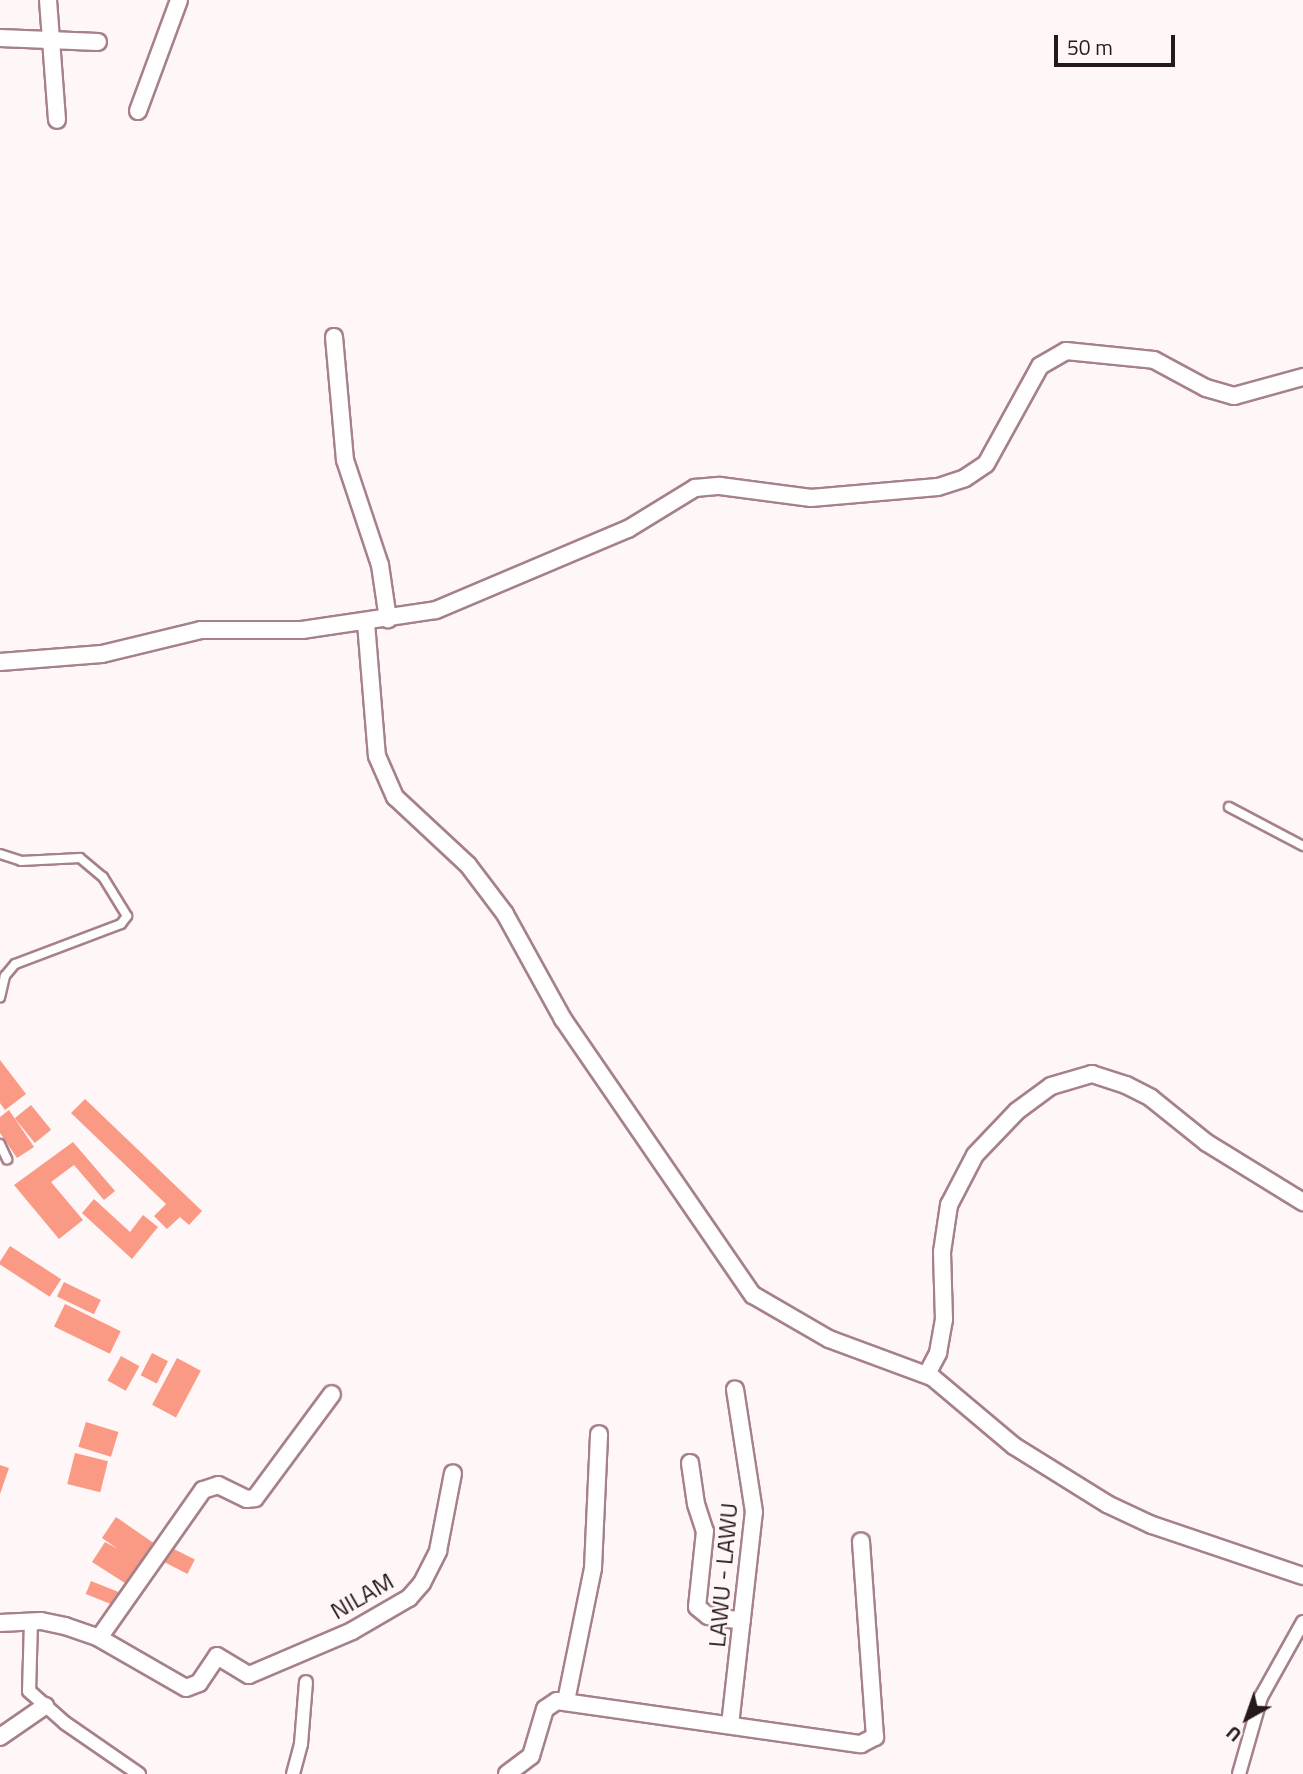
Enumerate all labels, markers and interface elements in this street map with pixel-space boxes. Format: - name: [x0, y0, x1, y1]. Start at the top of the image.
- scale bar: [1058, 21, 1179, 65]
- text: 50 m: [1067, 31, 1113, 63]
- street label: LAWU - LAWU: [702, 1501, 744, 1649]
- street label: NILAM: [325, 1567, 399, 1625]
- north arrow: [1212, 1683, 1282, 1753]
- text: U: [1219, 1719, 1247, 1750]

